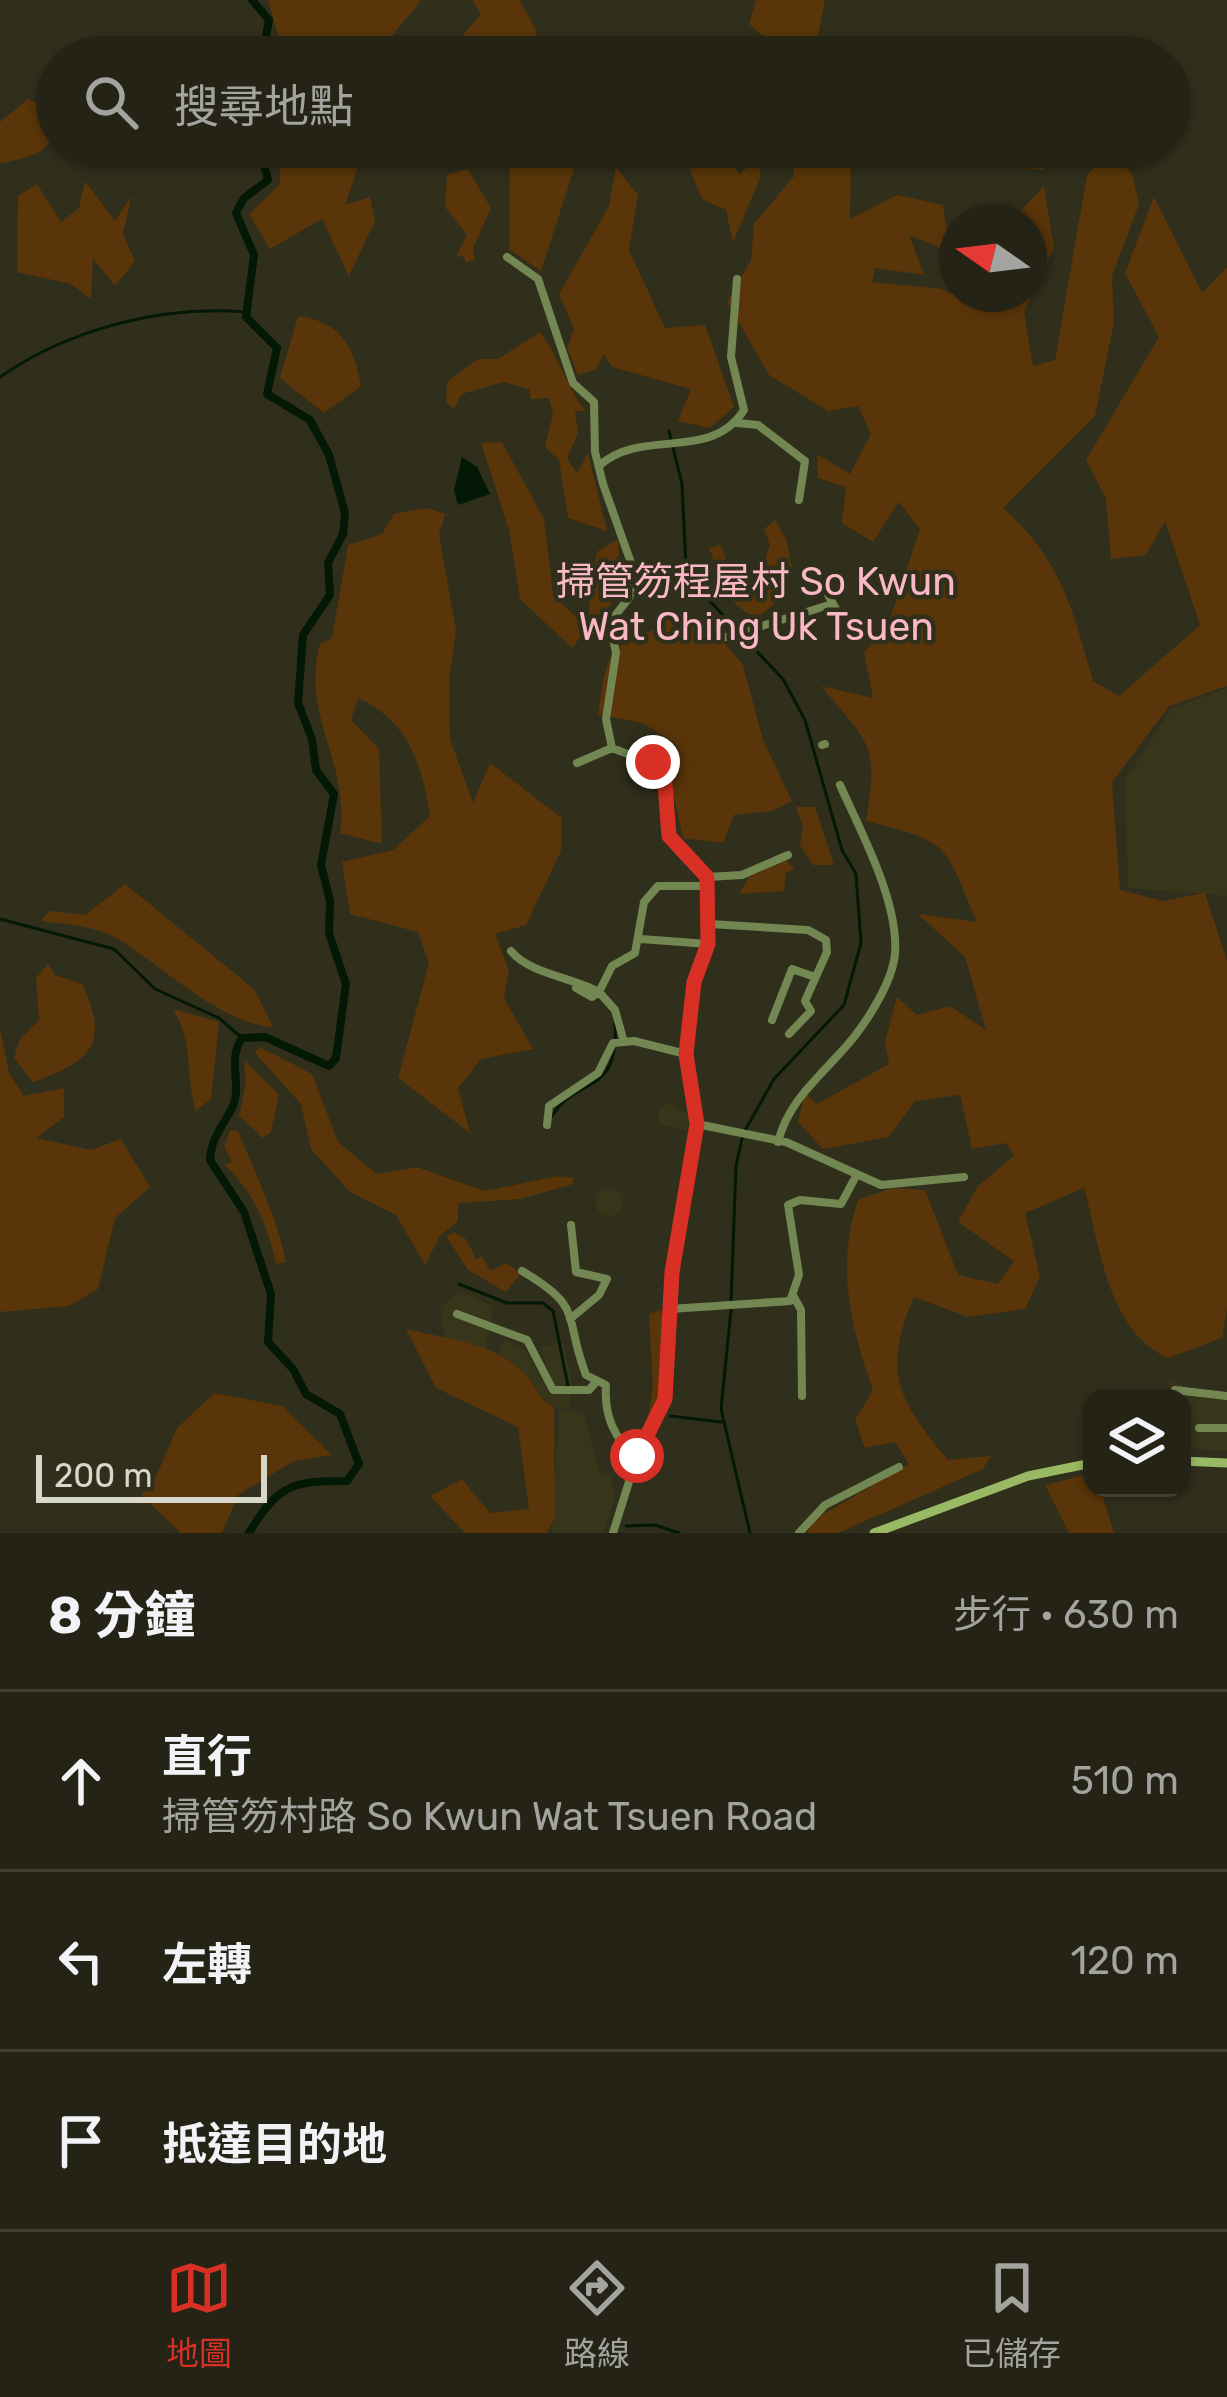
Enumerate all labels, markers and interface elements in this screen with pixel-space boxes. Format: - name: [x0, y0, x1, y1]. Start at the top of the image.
- search box: [36, 36, 1191, 168]
- icon: search: [78, 69, 144, 135]
- text: 搜尋地點: [174, 80, 354, 133]
- north arrow: [939, 204, 1047, 312]
- district label: 掃管笏程屋村 So Kwun Wat Ching Uk Tsuen: [556, 559, 956, 650]
- route end: [626, 735, 680, 789]
- map controls: [1083, 1389, 1191, 1497]
- button: layers: [1083, 1389, 1191, 1497]
- route start: [610, 1429, 664, 1483]
- scale bar: [36, 1449, 267, 1502]
- text: 200 m: [54, 1456, 153, 1495]
- text: 8 分鐘: [48, 1585, 195, 1646]
- text: 步行 · 630 m: [953, 1592, 1179, 1638]
- text: 直行: [162, 1730, 252, 1783]
- icon: ahead: [48, 1748, 114, 1814]
- text: 510 m: [1071, 1758, 1179, 1804]
- text: 掃管笏村路 So Kwun Wat Tsuen Road: [162, 1794, 817, 1840]
- icon: left: [48, 1928, 114, 1994]
- text: 左轉: [162, 1938, 252, 1991]
- text: 120 m: [1070, 1938, 1179, 1984]
- icon: arrive: [48, 2108, 114, 2174]
- text: 抵達目的地: [162, 2118, 387, 2171]
- tab: 地圖: [166, 2255, 232, 2375]
- tab: 路線: [564, 2255, 630, 2375]
- tab: 已儲存: [962, 2255, 1061, 2375]

